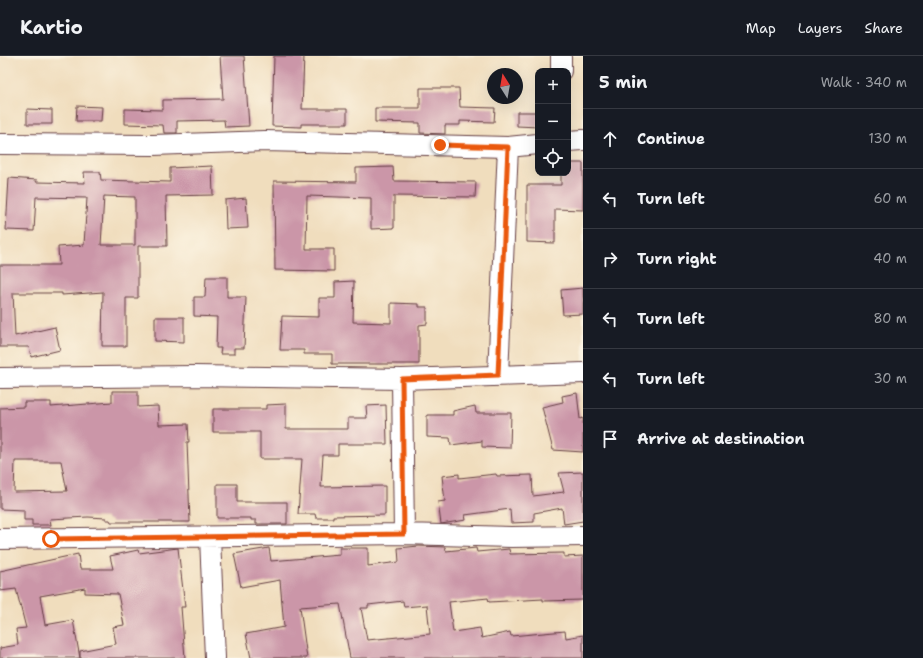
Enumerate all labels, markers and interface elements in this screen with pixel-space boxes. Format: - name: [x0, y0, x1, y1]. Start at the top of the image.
- text: Kartio: [20, 15, 83, 40]
- text: Map: [746, 19, 776, 37]
- text: Layers: [798, 19, 842, 37]
- text: Share: [864, 19, 903, 37]
- north arrow: [487, 68, 523, 104]
- map controls: [535, 68, 571, 176]
- button: +: [535, 68, 571, 104]
- text: 5 min: [599, 71, 647, 93]
- text: Walk · 340 m: [821, 74, 907, 91]
- button: −: [535, 104, 571, 140]
- icon: ahead: [599, 128, 621, 150]
- text: Continue: [637, 129, 705, 149]
- text: 130 m: [869, 130, 907, 147]
- route end: [431, 136, 449, 154]
- button: locate: [535, 140, 571, 176]
- icon: left: [599, 188, 621, 210]
- text: Turn left: [637, 189, 705, 209]
- text: 60 m: [874, 190, 907, 207]
- icon: right: [599, 248, 621, 270]
- text: Turn right: [637, 249, 717, 269]
- text: 40 m: [873, 250, 907, 267]
- icon: left: [599, 308, 621, 330]
- text: Turn left: [637, 309, 705, 329]
- text: 80 m: [873, 310, 907, 327]
- icon: left: [599, 368, 621, 390]
- text: Turn left: [637, 369, 705, 389]
- text: 30 m: [873, 370, 907, 387]
- icon: arrive: [599, 428, 621, 450]
- text: Arrive at destination: [637, 429, 805, 449]
- route start: [42, 530, 60, 548]

